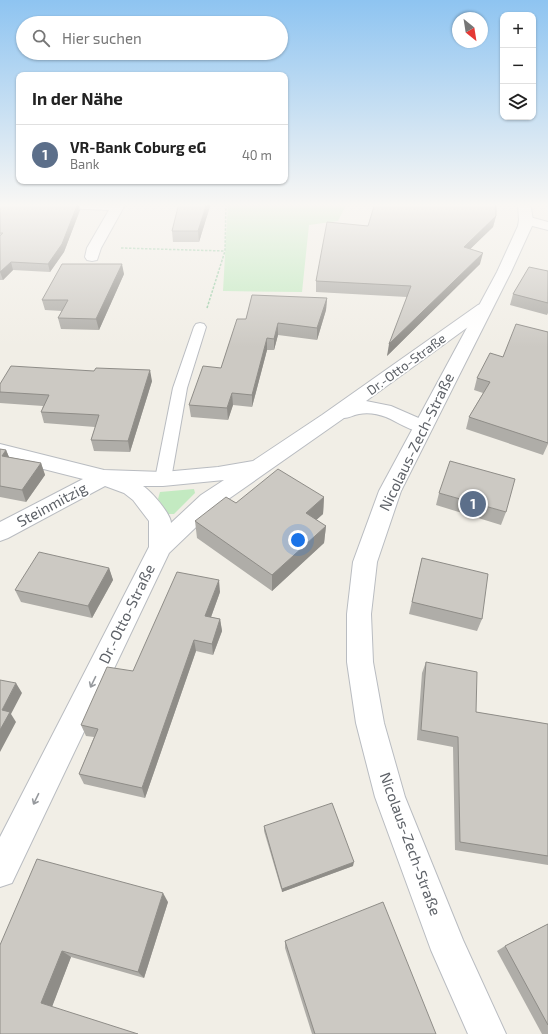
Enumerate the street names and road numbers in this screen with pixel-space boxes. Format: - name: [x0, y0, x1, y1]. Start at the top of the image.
- street label: Dr.-Otto-Straße: [363, 330, 449, 398]
- street label: Nicolaus-Zech-Straße: [375, 370, 457, 513]
- street label: Steinmitzig: [13, 478, 90, 530]
- street label: Dr.-Otto-Straße: [94, 561, 158, 666]
- street label: Nicolaus-Zech-Straße: [377, 770, 445, 918]

